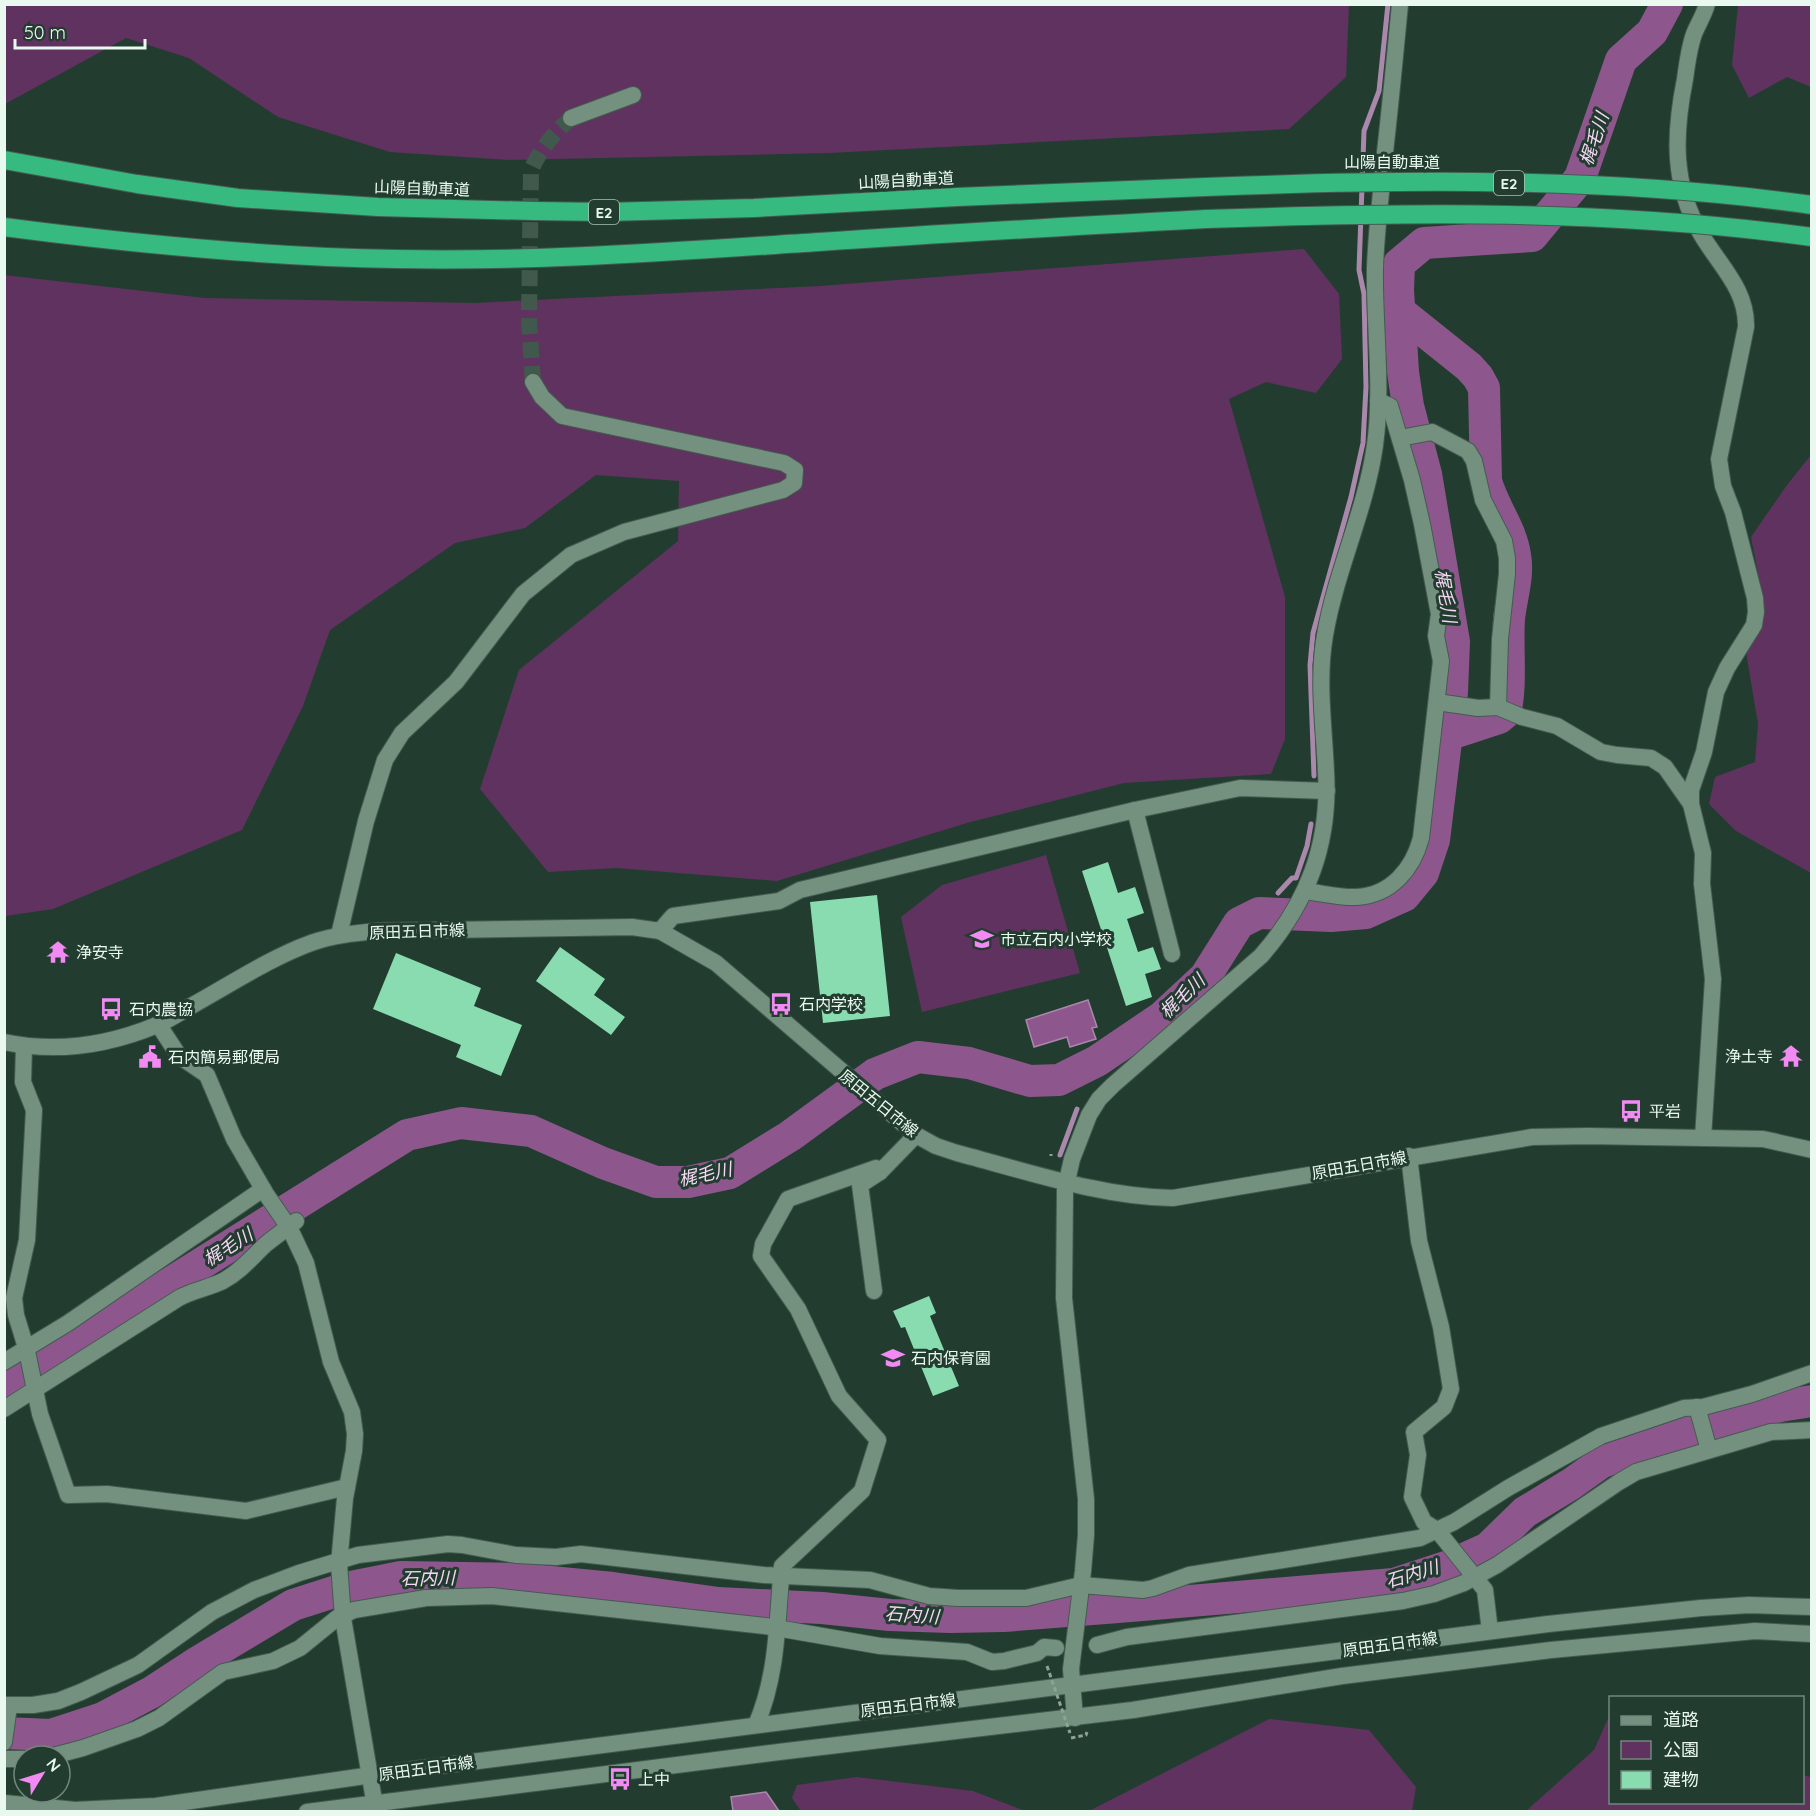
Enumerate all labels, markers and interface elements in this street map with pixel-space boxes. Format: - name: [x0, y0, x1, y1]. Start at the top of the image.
- scale bar: [15, 12, 146, 50]
- text: 50 m: [24, 21, 66, 44]
- water label: 梶毛川: [1574, 108, 1614, 168]
- street label: 山陽自動車道: [1344, 152, 1440, 172]
- street label: 山陽自動車道: [858, 168, 954, 192]
- road number: E2: [1494, 171, 1524, 195]
- street label: 山陽自動車道: [374, 176, 470, 200]
- road number: E2: [589, 200, 619, 224]
- water label: 梶毛川: [1430, 568, 1462, 626]
- street label: 原田五日市線: [369, 919, 465, 943]
- school or university icon: 市立石内小学校: [969, 926, 995, 952]
- place label: 市立石内小学校: [1000, 929, 1112, 949]
- temple icon: 浄安寺: [45, 939, 71, 965]
- place label: 浄安寺: [76, 942, 124, 962]
- water label: 梶毛川: [1155, 968, 1211, 1023]
- bus stop icon: 石内学校: [768, 991, 794, 1017]
- place label: 石内学校: [799, 994, 863, 1014]
- bus stop icon: 石内農協: [98, 996, 124, 1022]
- place label: 石内農協: [129, 999, 193, 1019]
- temple icon: 浄土寺: [1778, 1043, 1804, 1069]
- public building icon: 石内簡易郵便局: [137, 1044, 163, 1070]
- place label: 浄土寺: [1725, 1046, 1773, 1066]
- place label: 石内簡易郵便局: [168, 1047, 280, 1067]
- street label: 原田五日市線: [835, 1065, 923, 1141]
- bus stop icon: 平岩: [1618, 1098, 1644, 1124]
- place label: 平岩: [1649, 1101, 1681, 1121]
- street label: 原田五日市線: [1310, 1147, 1408, 1183]
- water label: 梶毛川: [676, 1157, 736, 1191]
- water label: 梶毛川: [199, 1222, 259, 1271]
- school or university icon: 石内保育園: [880, 1345, 906, 1371]
- place label: 石内保育園: [911, 1348, 991, 1368]
- water label: 石内川: [1383, 1555, 1443, 1593]
- water label: 石内川: [401, 1566, 457, 1590]
- water label: 石内川: [884, 1602, 942, 1628]
- street label: 原田五日市線: [1341, 1627, 1439, 1661]
- street label: 原田五日市線: [859, 1689, 957, 1721]
- legend: [1609, 1696, 1804, 1804]
- text: 道路: [1663, 1708, 1699, 1731]
- text: 公園: [1663, 1738, 1699, 1761]
- north arrow: [12, 1744, 72, 1804]
- street label: 原田五日市線: [377, 1751, 475, 1785]
- text: N: [42, 1754, 65, 1776]
- bus stop icon: 上中: [607, 1766, 633, 1792]
- text: 建物: [1663, 1768, 1699, 1791]
- place label: 上中: [638, 1769, 670, 1789]

